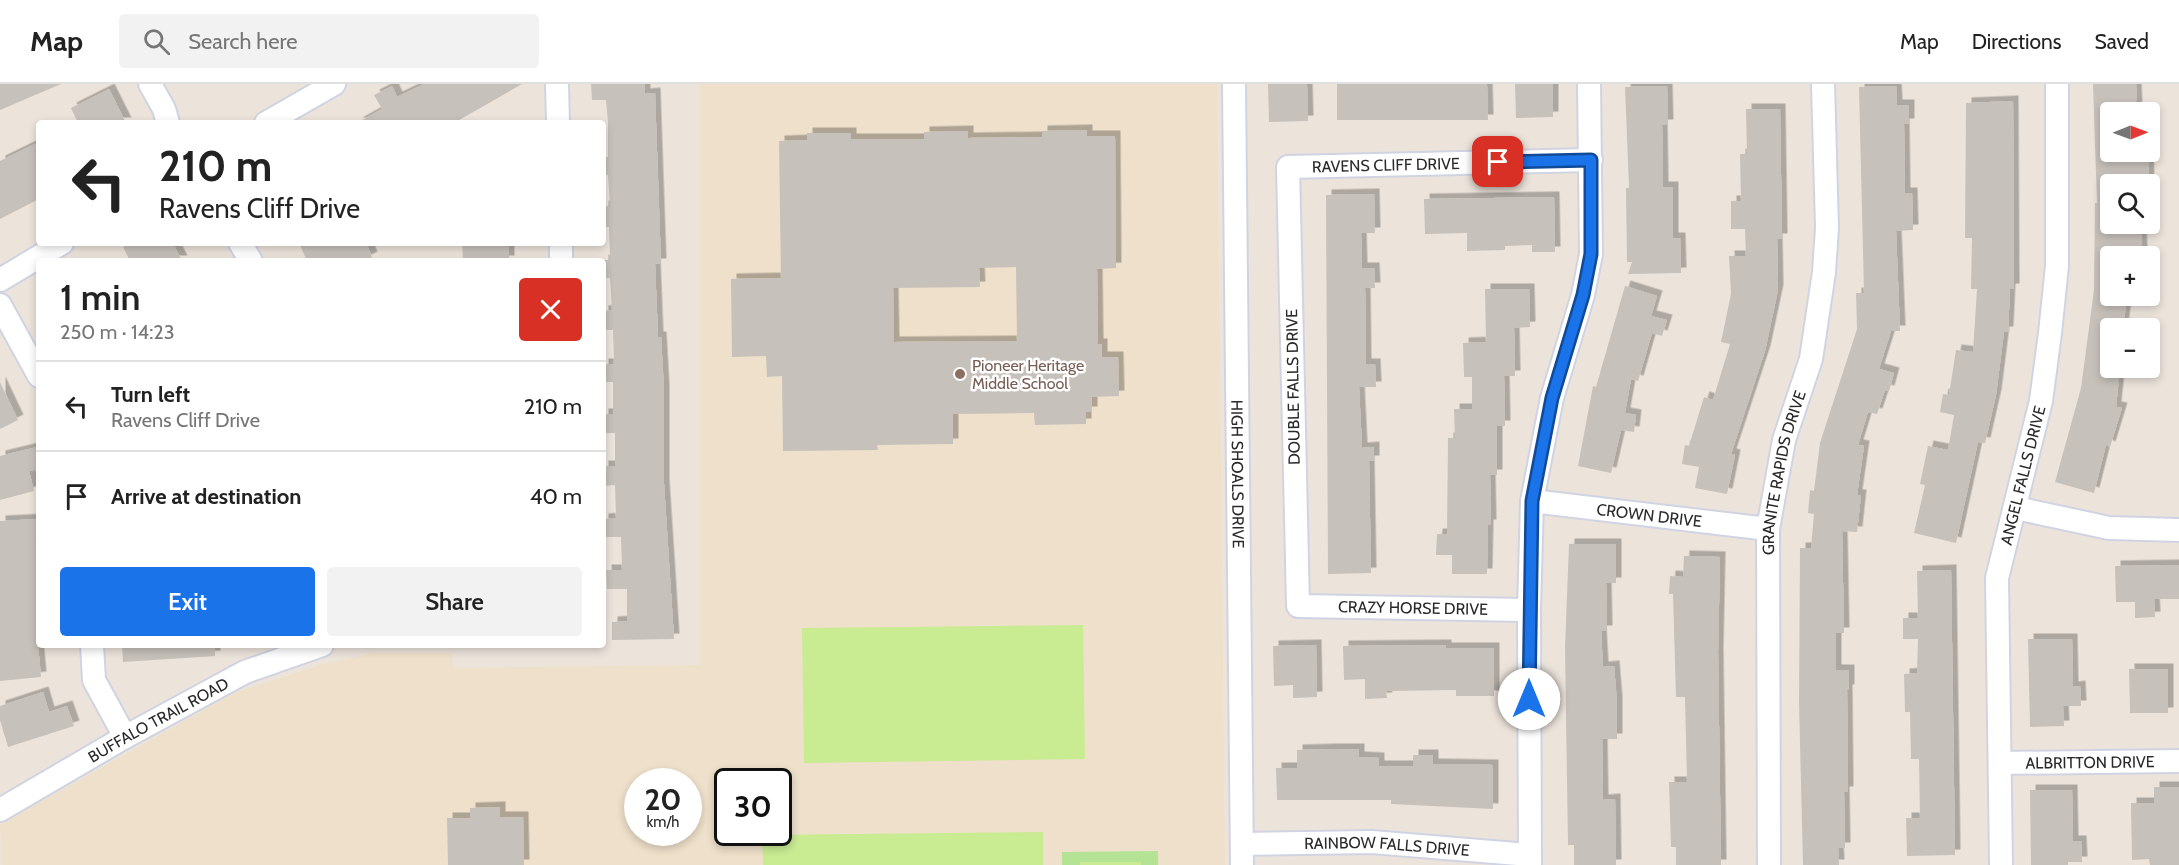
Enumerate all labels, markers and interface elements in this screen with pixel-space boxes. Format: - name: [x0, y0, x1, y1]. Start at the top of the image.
- search box: [119, 14, 539, 68]
- text: Map: [30, 24, 83, 58]
- icon: search: [140, 25, 173, 58]
- text: Search here: [188, 28, 297, 55]
- text: Map: [1900, 29, 1939, 54]
- text: Directions: [1972, 29, 2061, 54]
- text: Saved: [2094, 29, 2149, 54]
- north arrow: [2100, 102, 2160, 162]
- map controls: [2100, 102, 2160, 378]
- pin: [1472, 136, 1523, 187]
- text: 210 m: [159, 140, 272, 192]
- icon: left: [60, 144, 138, 222]
- icon: arrive: [1481, 145, 1514, 178]
- street label: RAVENS CLIFF DRIVE: [1312, 154, 1460, 176]
- button: search: [2100, 174, 2160, 234]
- text: Ravens Cliff Drive: [159, 192, 360, 225]
- button: +: [2100, 246, 2160, 306]
- text: 1 min: [60, 275, 140, 319]
- button: close: [519, 278, 582, 341]
- street label: DOUBLE FALLS DRIVE: [1282, 309, 1304, 465]
- button: −: [2100, 318, 2160, 378]
- text: 250 m · 14:23: [60, 320, 175, 344]
- place label: Pioneer Heritage Middle School: [972, 356, 1084, 393]
- marker: Pioneer Heritage Middle School: [953, 367, 967, 381]
- text: Turn left: [111, 381, 190, 408]
- street label: GRANITE RAPIDS DRIVE: [1758, 388, 1809, 555]
- icon: left: [60, 390, 93, 423]
- text: 210 m: [524, 393, 582, 420]
- street label: HIGH SHOALS DRIVE: [1228, 400, 1248, 549]
- street label: ANGEL FALLS DRIVE: [1996, 403, 2049, 547]
- text: Ravens Cliff Drive: [111, 408, 260, 432]
- icon: arrive: [60, 480, 93, 513]
- text: Arrive at destination: [111, 483, 301, 510]
- text: 40 m: [530, 483, 582, 510]
- street label: CROWN DRIVE: [1596, 499, 1703, 531]
- button: Exit: [60, 567, 315, 636]
- button: Share: [327, 567, 582, 636]
- street label: CRAZY HORSE DRIVE: [1338, 597, 1488, 619]
- position arrow: [1497, 667, 1561, 731]
- street label: BUFFALO TRAIL ROAD: [84, 673, 232, 766]
- street label: ALBRITTON DRIVE: [2025, 752, 2155, 772]
- speed limit sign: 30: [714, 768, 792, 846]
- text: 20: [644, 781, 682, 818]
- text: km/h: [647, 813, 679, 831]
- street label: RAINBOW FALLS DRIVE: [1304, 832, 1470, 860]

